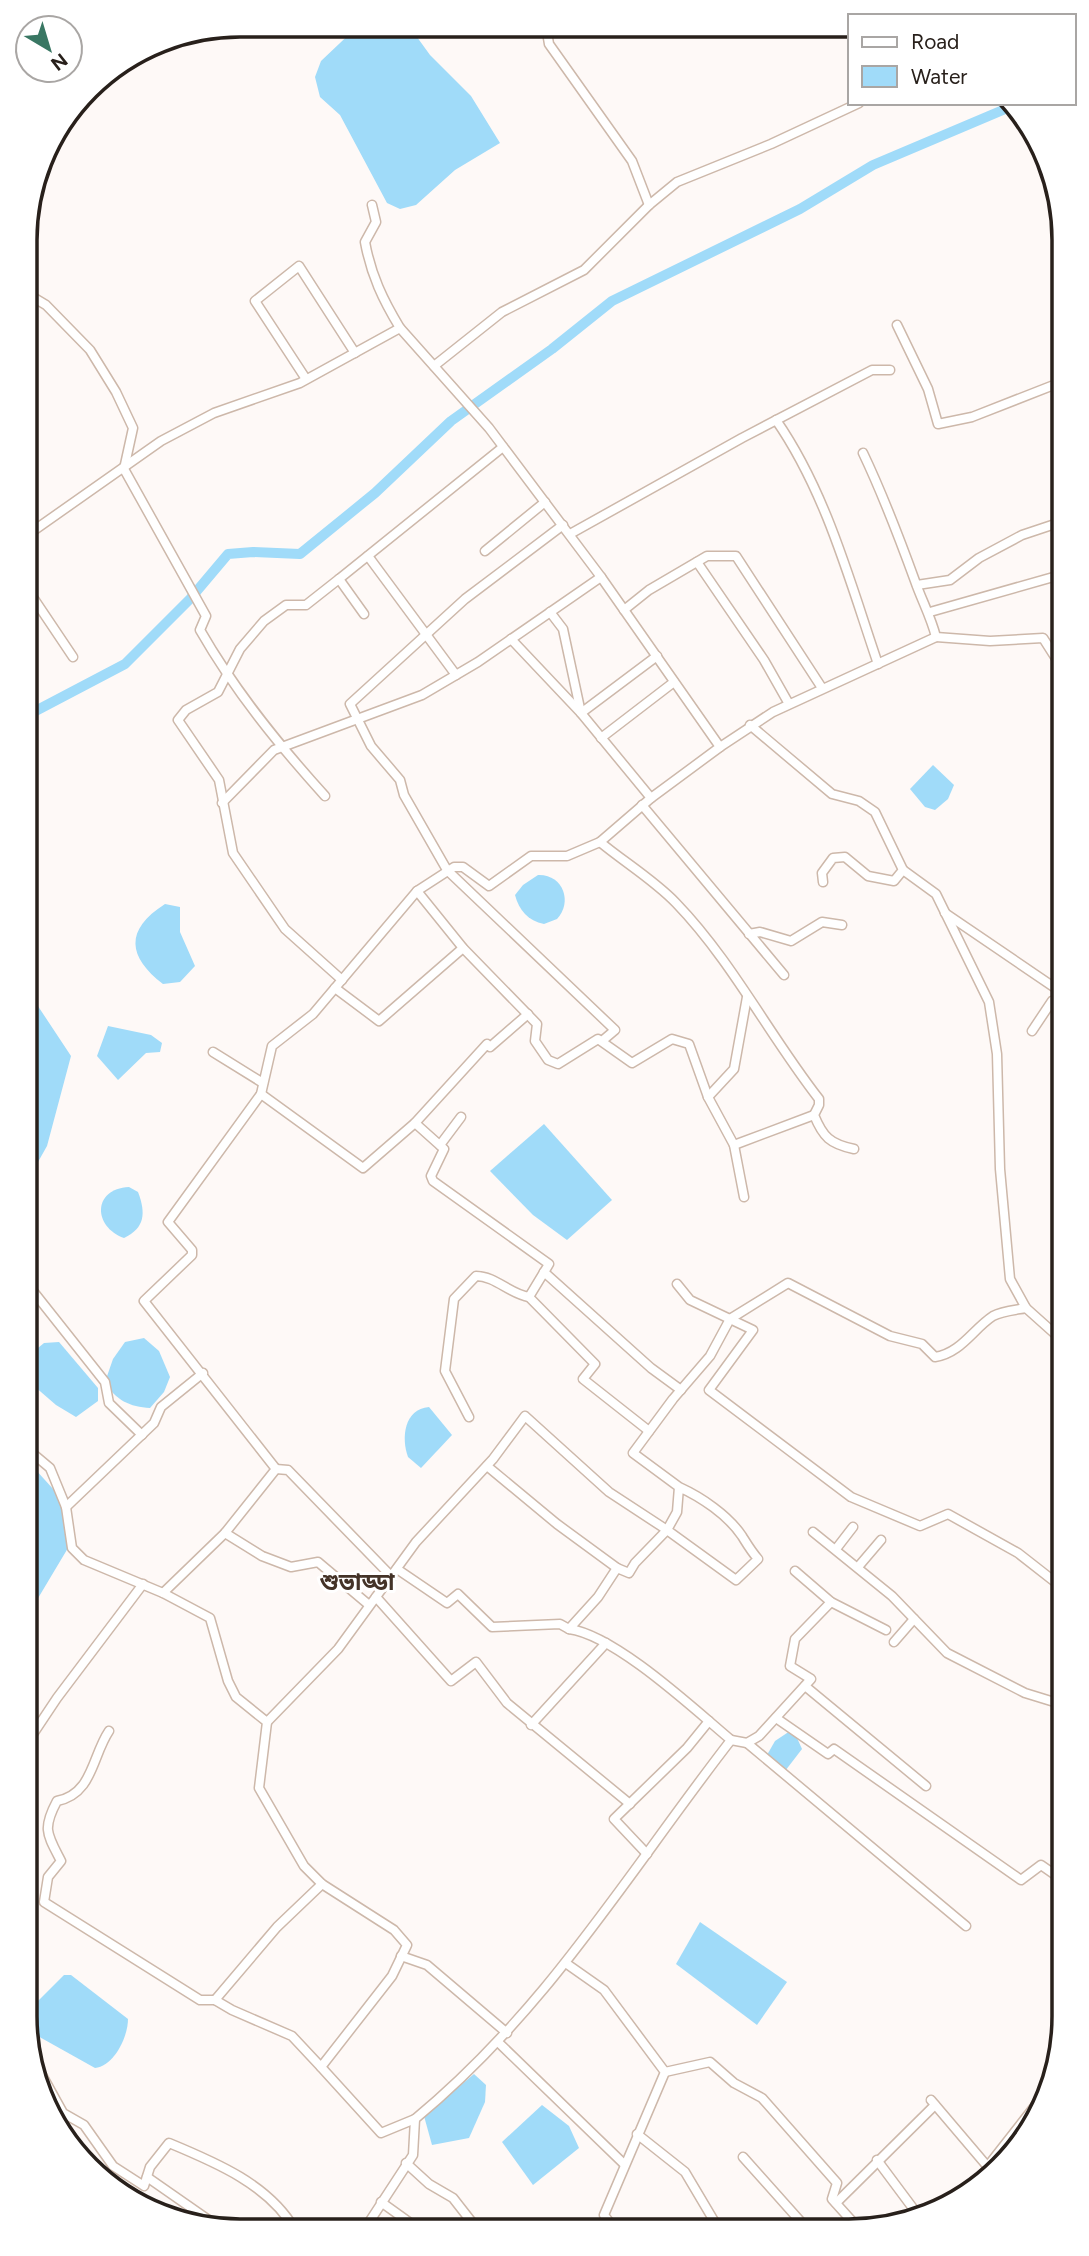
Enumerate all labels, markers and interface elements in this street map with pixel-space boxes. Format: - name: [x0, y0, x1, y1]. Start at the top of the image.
- north arrow: [14, 14, 84, 84]
- legend: [848, 14, 1075, 105]
- text: Road: [911, 29, 959, 54]
- text: N: [46, 48, 72, 76]
- text: Water: [911, 64, 967, 89]
- district label: শুভাড্ডা: [320, 1568, 395, 1596]

